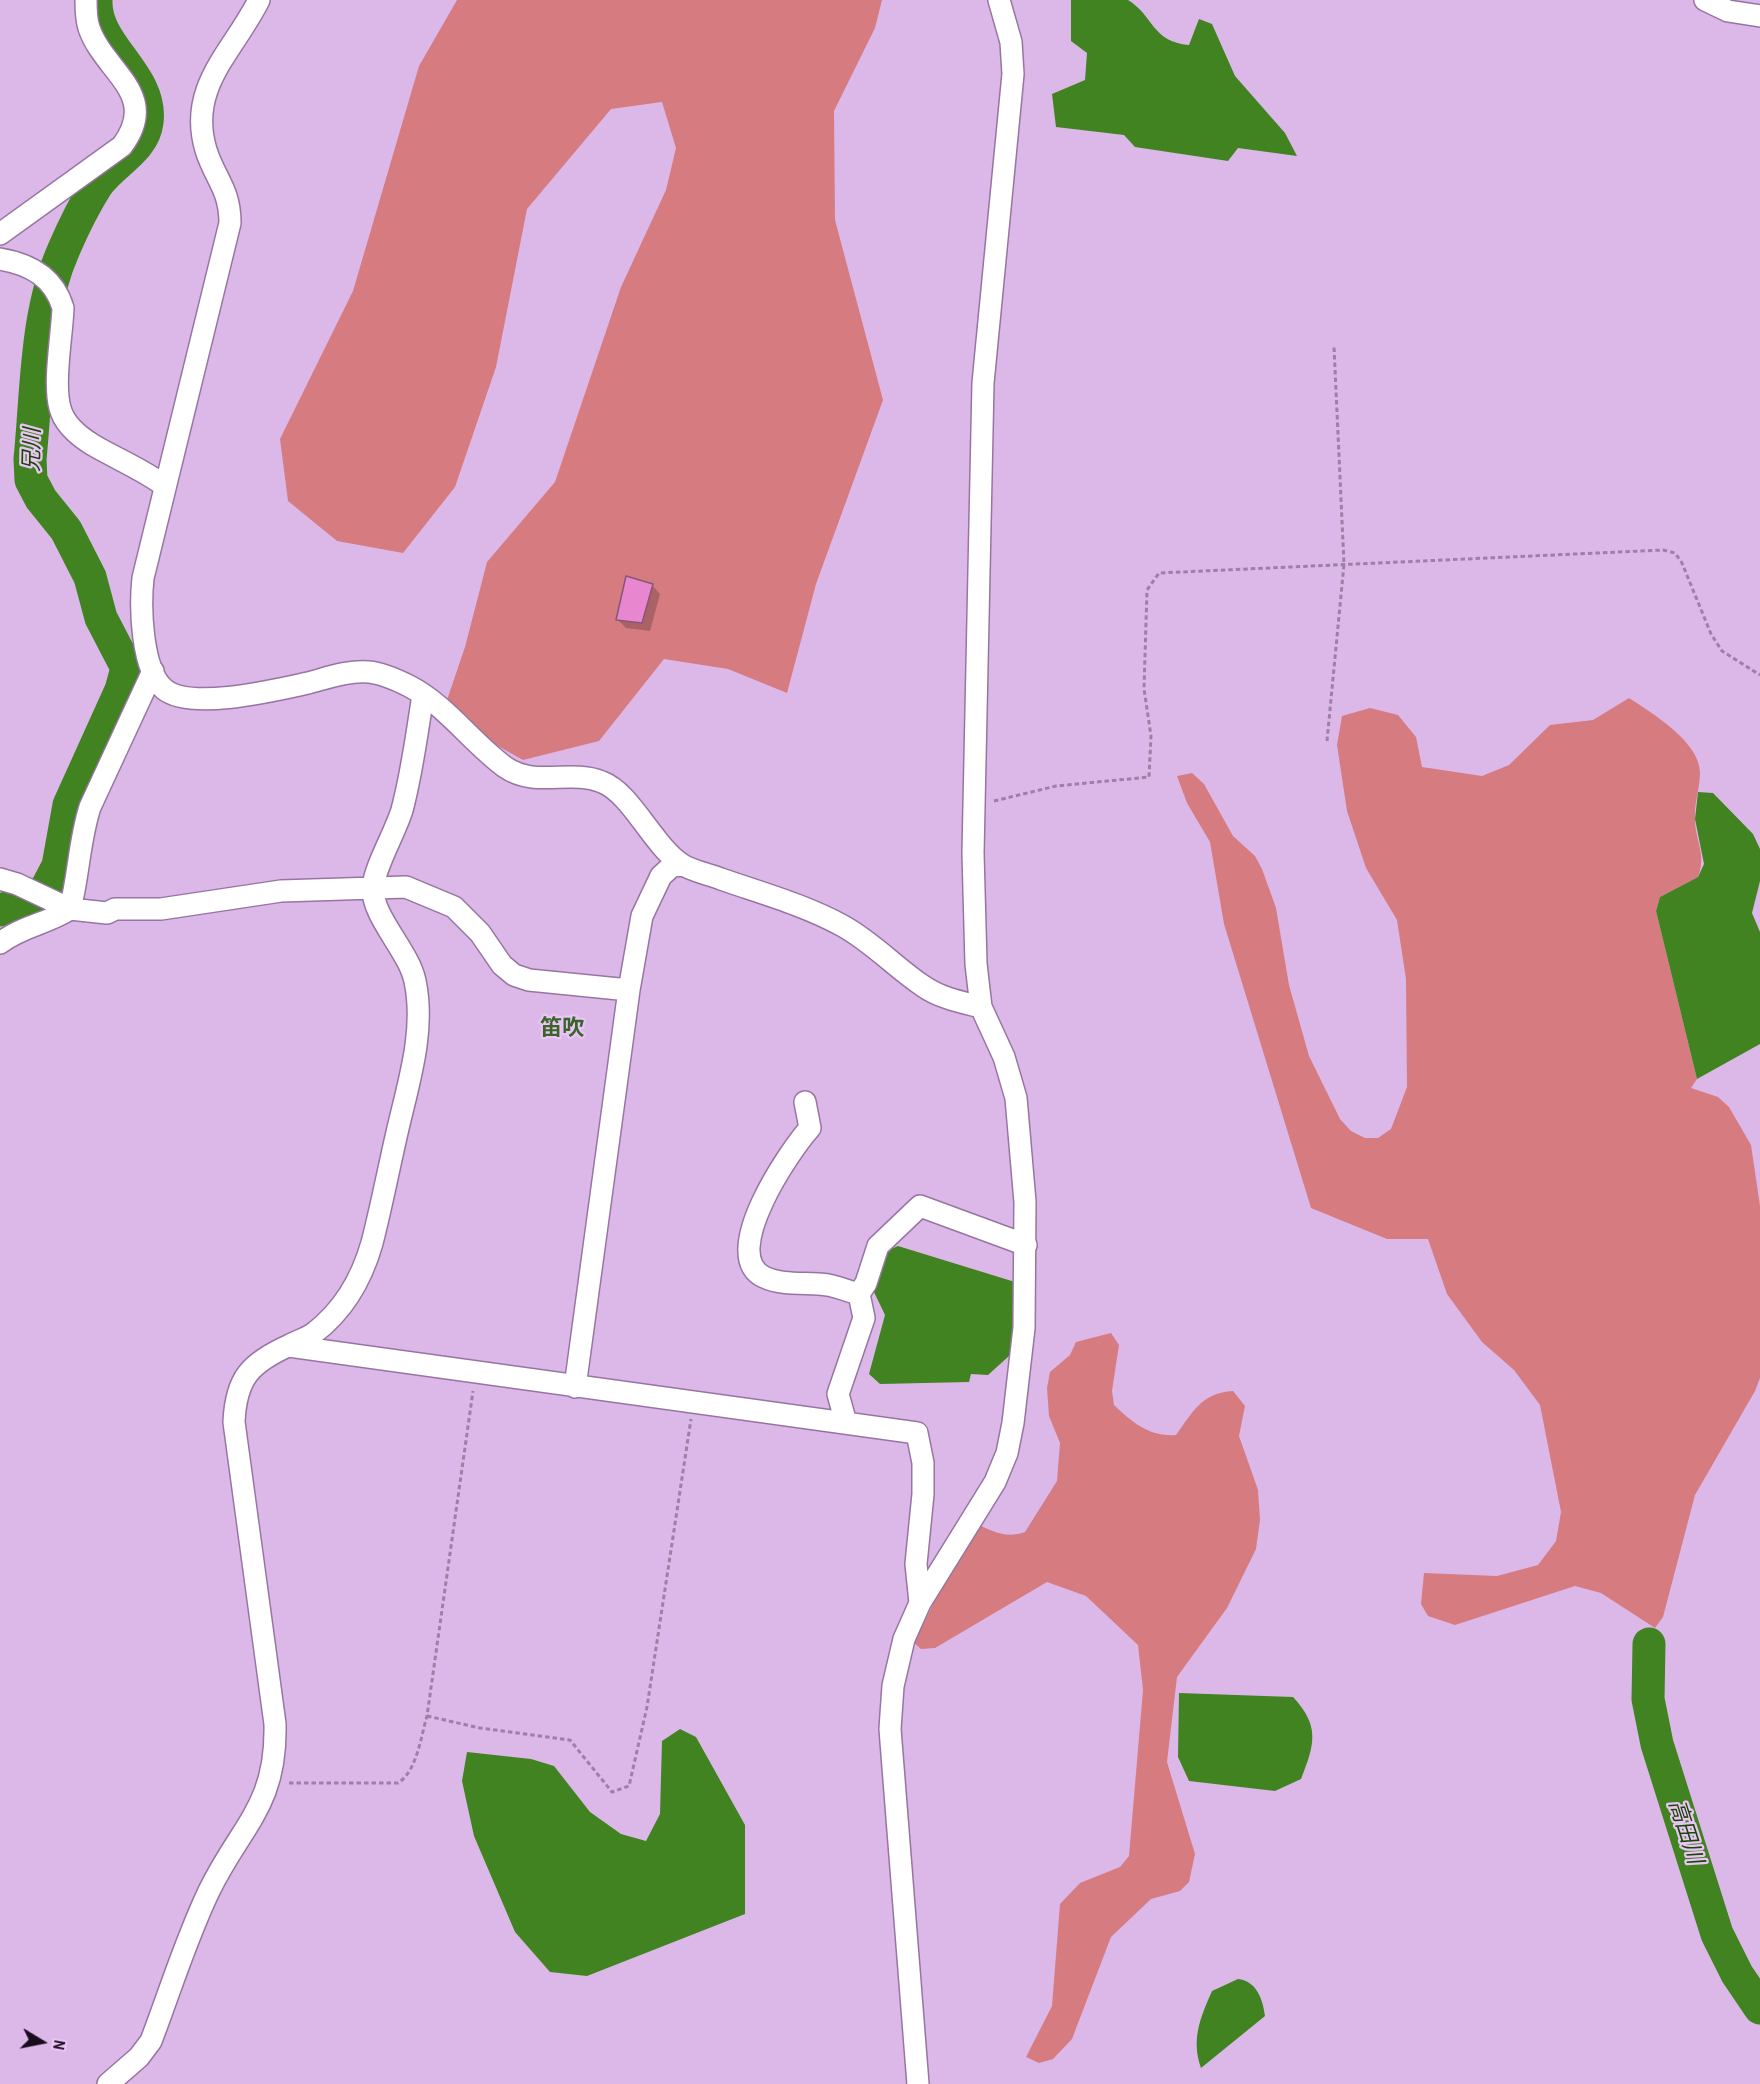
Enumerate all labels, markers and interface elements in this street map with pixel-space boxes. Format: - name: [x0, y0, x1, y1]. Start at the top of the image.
- water label: 兄川: [19, 428, 47, 472]
- district label: 笛吹: [540, 1016, 584, 1042]
- water label: 高田川: [1662, 1797, 1708, 1867]
- north arrow: [12, 2012, 72, 2072]
- text: N: [48, 2039, 71, 2052]

